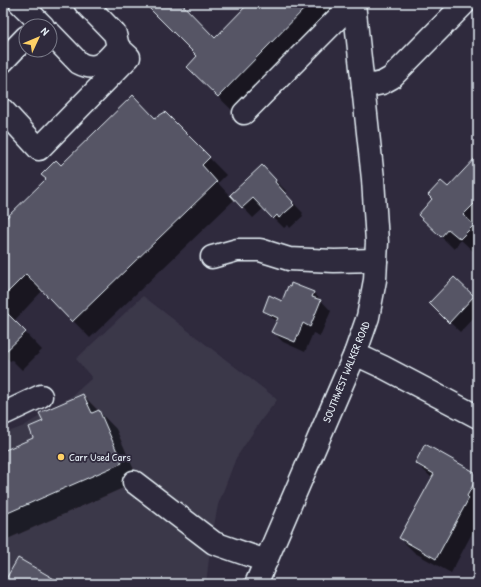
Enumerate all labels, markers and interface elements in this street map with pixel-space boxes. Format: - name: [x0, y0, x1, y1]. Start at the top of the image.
- north arrow: [18, 18, 58, 58]
- text: N: [38, 24, 52, 38]
- street label: SOUTHWEST WALKER ROAD: [319, 319, 373, 425]
- place label: Carr Used Cars: [69, 450, 131, 464]
- marker: Carr Used Cars: [56, 452, 66, 462]

